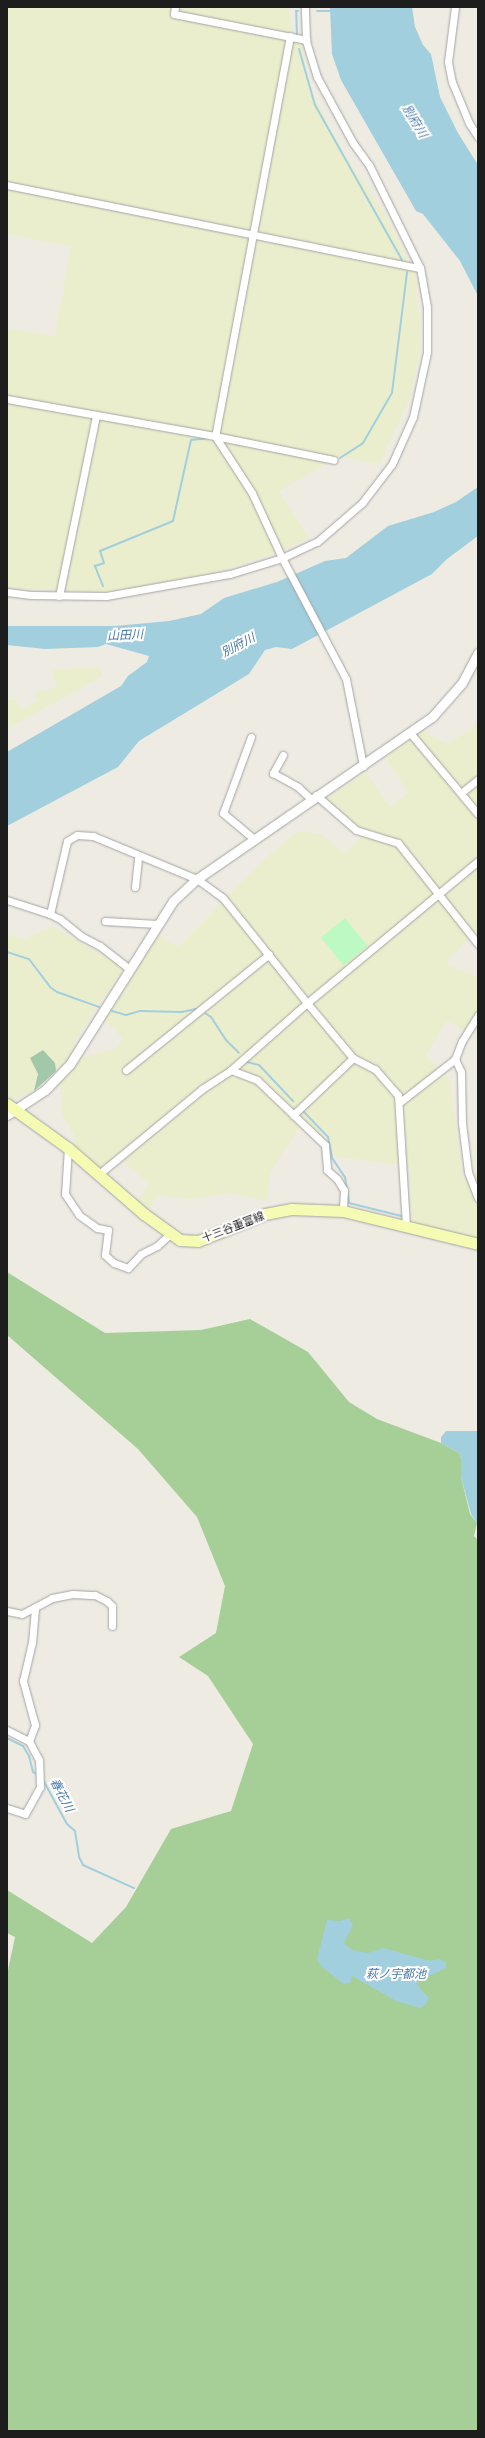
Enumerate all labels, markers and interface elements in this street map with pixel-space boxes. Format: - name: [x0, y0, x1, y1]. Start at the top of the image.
- water label: 別府川: [400, 102, 430, 140]
- water label: 山田川: [107, 627, 143, 643]
- water label: 別府川: [219, 630, 257, 660]
- street label: 十三谷重富線: [200, 1209, 266, 1245]
- water label: 春花川: [47, 1776, 77, 1814]
- water label: 萩ノ宇都池: [366, 1967, 426, 1981]

